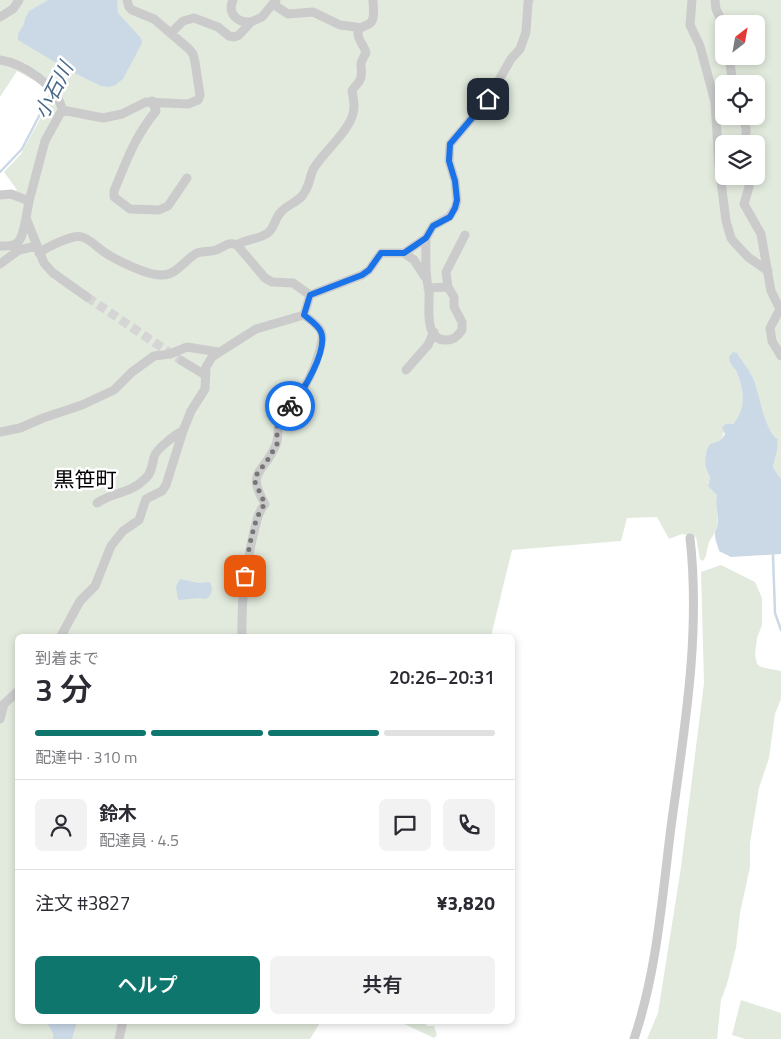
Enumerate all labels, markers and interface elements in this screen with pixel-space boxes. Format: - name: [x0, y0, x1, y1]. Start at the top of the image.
- north arrow: [715, 15, 765, 65]
- map controls: [715, 15, 765, 185]
- water label: 小石川: [26, 54, 81, 124]
- button: locate: [715, 75, 765, 125]
- pin: [467, 78, 509, 120]
- icon: home: [474, 85, 502, 113]
- button: layers: [715, 135, 765, 185]
- courier: [265, 381, 315, 431]
- icon: bike: [276, 392, 304, 420]
- district label: 黒笹町: [54, 463, 117, 495]
- pin: [224, 555, 266, 597]
- icon: bag: [231, 562, 259, 590]
- text: 到着まで: [35, 646, 99, 670]
- text: 20:26–20:31: [389, 662, 495, 691]
- text: 3 分: [35, 665, 92, 713]
- text: 配達中 · 310 m: [35, 745, 137, 769]
- text: 鈴木: [99, 798, 137, 827]
- button: person: [35, 799, 87, 851]
- button: chat: [379, 799, 431, 851]
- button: phone: [443, 799, 495, 851]
- text: 配達員 · 4.5: [99, 828, 179, 852]
- text: 注文 #3827: [35, 888, 130, 917]
- text: ¥3,820: [437, 888, 495, 917]
- button: ヘルプ: [35, 956, 260, 1014]
- button: 共有: [270, 956, 495, 1014]

